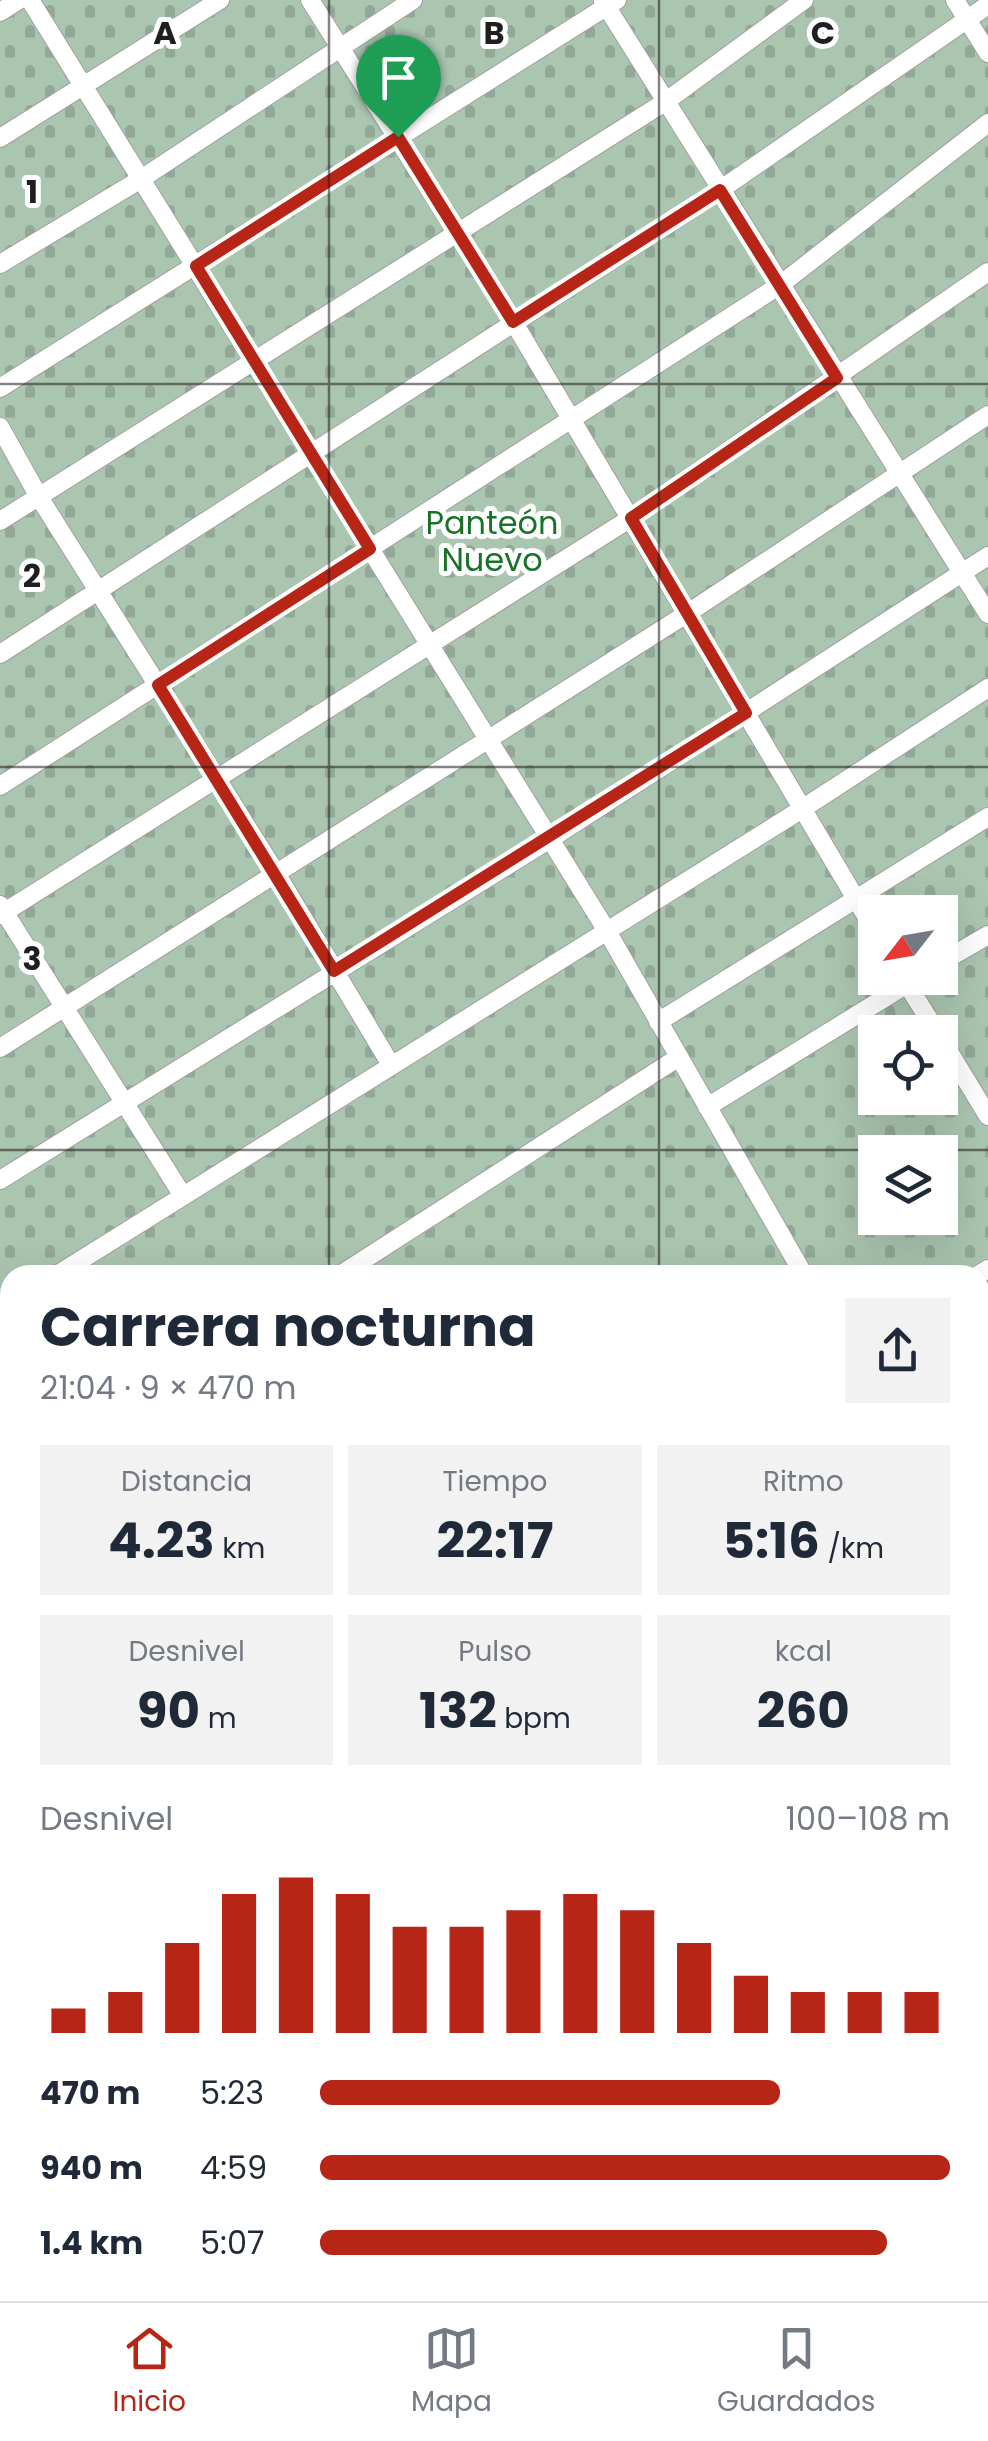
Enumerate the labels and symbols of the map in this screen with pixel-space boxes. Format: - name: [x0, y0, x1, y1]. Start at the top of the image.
- text: A: [153, 10, 177, 55]
- text: B: [483, 10, 505, 55]
- text: C: [811, 10, 835, 55]
- pin: [356, 35, 441, 138]
- text: 1: [26, 169, 38, 214]
- park label: Panteón Nuevo: [425, 500, 559, 582]
- text: 2: [23, 553, 41, 598]
- north arrow: [858, 895, 958, 995]
- text: 3: [22, 936, 42, 981]

